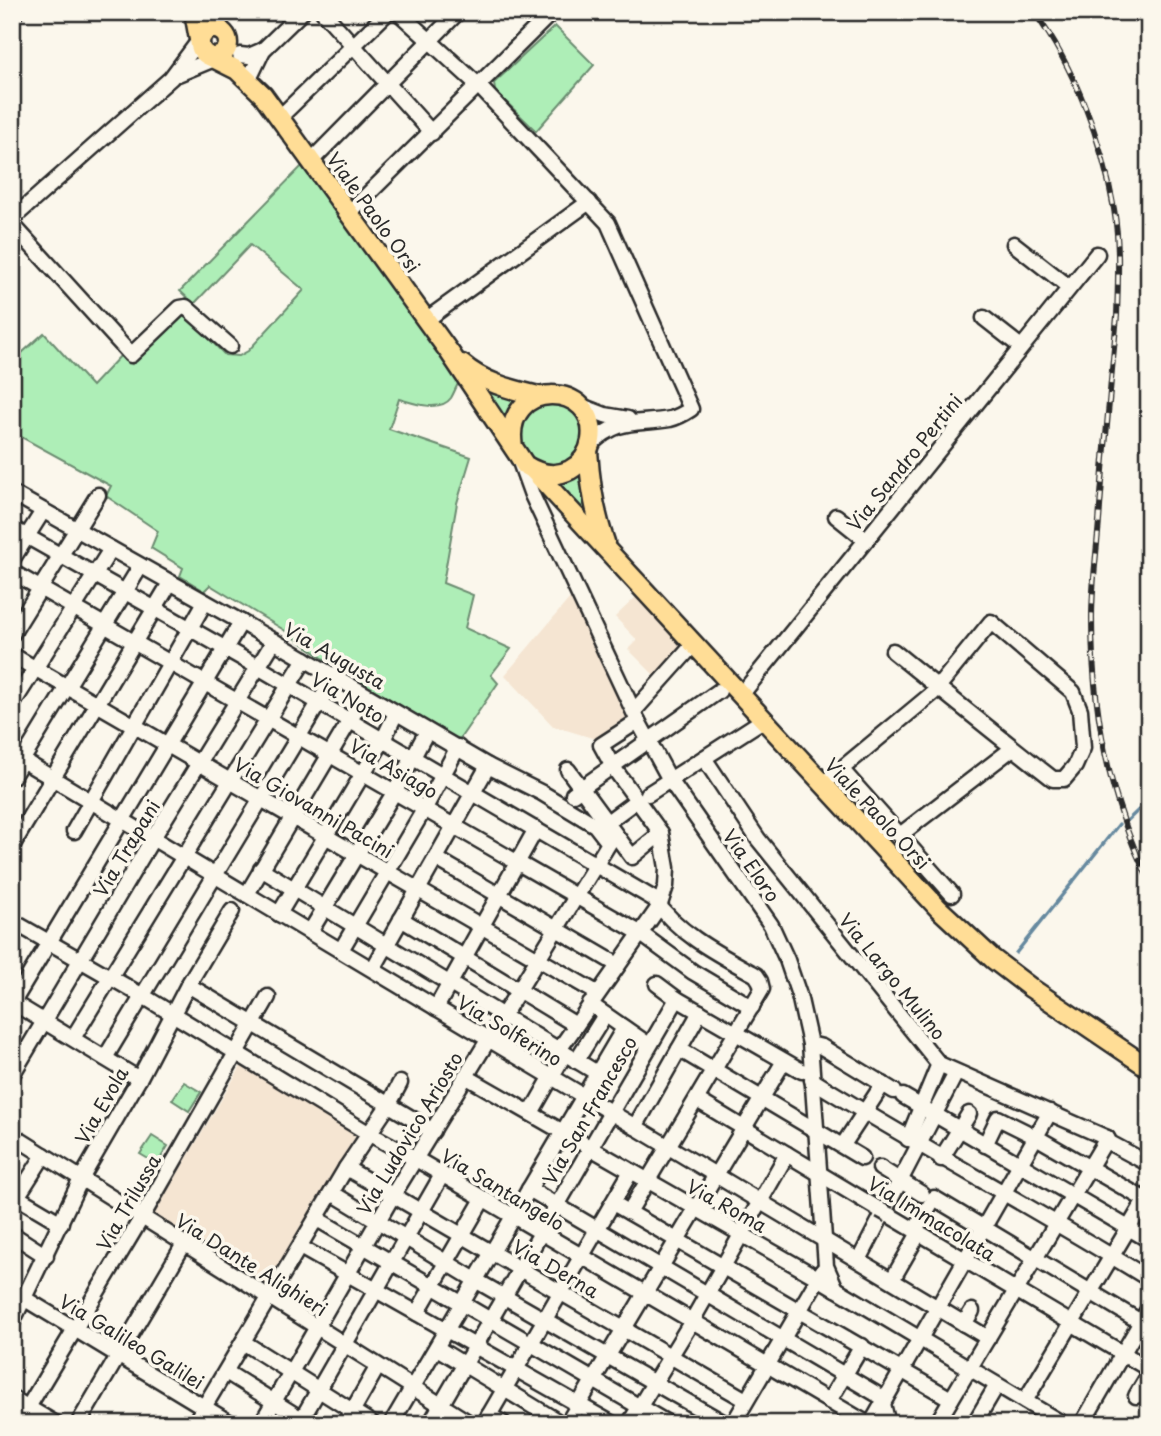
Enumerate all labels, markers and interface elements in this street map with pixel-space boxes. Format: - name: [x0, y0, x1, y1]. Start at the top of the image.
- street label: Viale Paolo Orsi: [321, 146, 427, 278]
- street label: Via Sandro Pertini: [840, 387, 968, 537]
- street label: Via Augusta: [279, 615, 391, 695]
- street label: Via Noto: [306, 665, 390, 729]
- street label: Via Asiago: [344, 731, 444, 805]
- street label: Via Giovanni Pacini: [229, 750, 399, 864]
- street label: Viale Paolo Orsi: [819, 751, 937, 875]
- street label: Via Trapani: [86, 794, 166, 902]
- street label: Via Eloro: [717, 823, 787, 907]
- street label: Via Largo Mulino: [833, 906, 953, 1046]
- street label: Via Solferino: [452, 988, 568, 1072]
- street label: Via San Francesco: [535, 1030, 643, 1190]
- street label: Via Ludovico Ariosto: [349, 1046, 469, 1220]
- street label: Via Evola: [68, 1061, 134, 1149]
- street label: Via Santangelo: [436, 1141, 570, 1237]
- street label: Via Trilussa: [89, 1148, 167, 1256]
- street label: Via Immacolata: [863, 1169, 1001, 1267]
- street label: Via Roma: [682, 1171, 773, 1239]
- street label: Via Dante Alighieri: [171, 1206, 333, 1322]
- street label: Via Derna: [507, 1232, 605, 1304]
- street label: Via Galileo Galilei: [54, 1287, 210, 1395]

